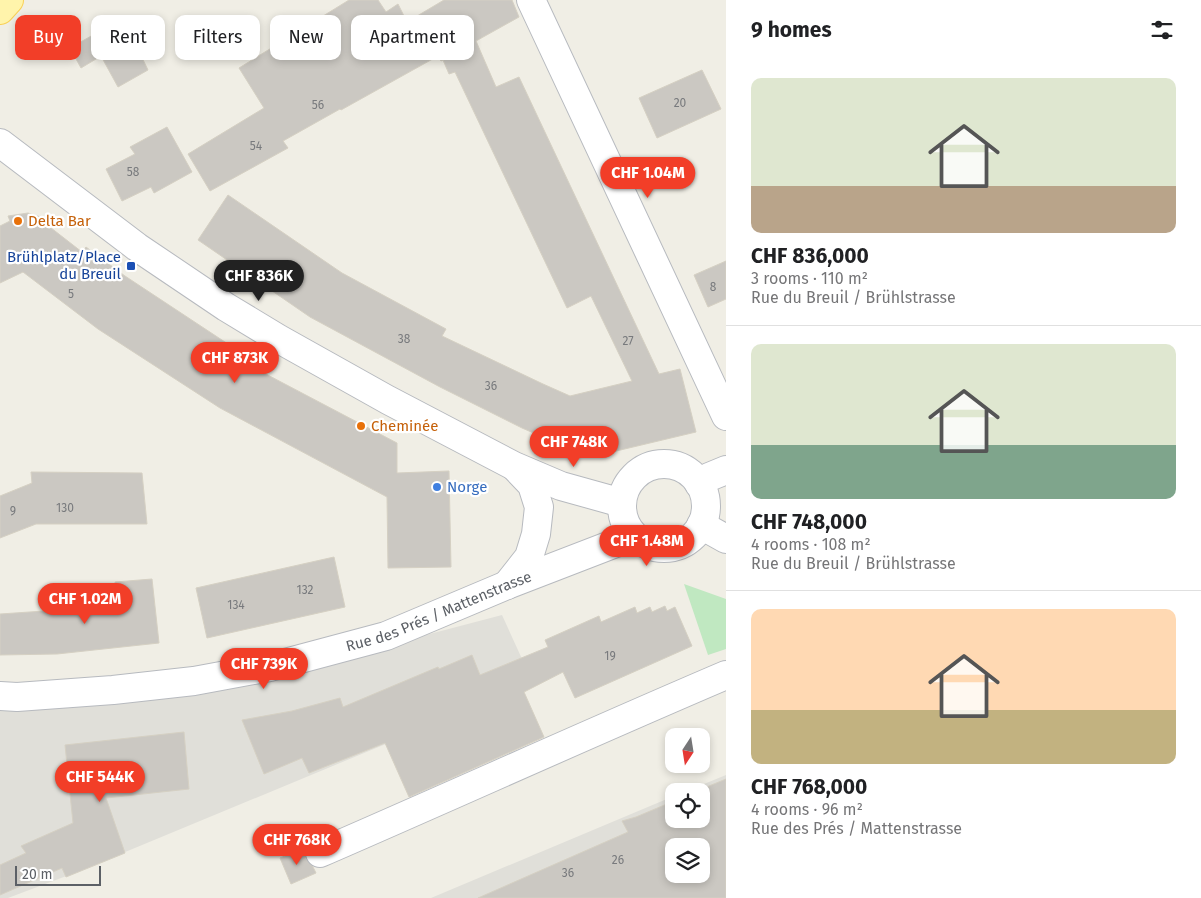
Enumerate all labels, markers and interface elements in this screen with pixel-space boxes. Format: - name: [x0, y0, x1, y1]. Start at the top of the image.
- chip: Buy: [15, 15, 81, 60]
- chip: Rent: [91, 15, 165, 60]
- chip: Filters: [175, 15, 260, 60]
- chip: New: [270, 15, 341, 60]
- chip: Apartment: [351, 15, 474, 60]
- icon: filters: [1148, 16, 1176, 44]
- text: 9 homes: [751, 17, 832, 43]
- house number: 20: [674, 96, 687, 110]
- house number: 56: [312, 98, 324, 112]
- icon: home: [919, 111, 1009, 201]
- house number: 54: [250, 139, 263, 153]
- pin: CHF 1.04M: [591, 156, 705, 199]
- text: CHF 1.04M: [611, 163, 685, 182]
- house number: 58: [127, 165, 140, 179]
- place label: Delta Bar: [28, 212, 91, 230]
- marker: Delta Bar: [12, 215, 24, 227]
- text: CHF 836,000: [751, 243, 869, 269]
- place label: Brühlplatz/Place du Breuil: [7, 248, 122, 283]
- marker: Brühlplatz/Place du Breuil: [125, 260, 137, 272]
- pin: CHF 836K: [207, 260, 311, 302]
- text: CHF 836K: [225, 266, 293, 285]
- text: 3 rooms · 110 m²: [751, 269, 868, 288]
- house number: 8: [710, 280, 717, 294]
- house number: 5: [68, 287, 74, 301]
- text: Rue du Breuil / Brühlstrasse: [751, 288, 956, 307]
- house number: 38: [398, 332, 411, 346]
- house number: 27: [622, 334, 634, 348]
- pin: CHF 873K: [183, 342, 287, 384]
- text: CHF 873K: [202, 348, 268, 367]
- icon: home: [919, 376, 1009, 466]
- house number: 36: [485, 379, 497, 393]
- place label: Cheminée: [371, 417, 438, 435]
- marker: Cheminée: [355, 420, 367, 432]
- pin: CHF 748K: [522, 426, 626, 468]
- text: CHF 748K: [541, 432, 607, 451]
- place label: Norge: [447, 478, 487, 496]
- marker: Norge: [431, 481, 443, 493]
- house number: 130: [56, 501, 74, 515]
- house number: 9: [10, 504, 16, 518]
- text: CHF 748,000: [751, 509, 867, 535]
- pin: CHF 1.48M: [590, 524, 704, 567]
- text: CHF 1.48M: [610, 531, 684, 550]
- text: 4 rooms · 108 m²: [751, 535, 871, 554]
- text: Rue du Breuil / Brühlstrasse: [751, 554, 956, 573]
- street label: Rue des Prés / Mattenstrasse: [344, 567, 534, 655]
- pin: CHF 1.02M: [28, 582, 142, 625]
- house number: 132: [296, 583, 314, 597]
- text: CHF 1.02M: [49, 589, 121, 608]
- house number: 134: [227, 598, 245, 612]
- icon: home: [919, 641, 1009, 731]
- pin: CHF 739K: [212, 648, 316, 690]
- house number: 19: [604, 649, 616, 663]
- text: CHF 739K: [231, 654, 297, 673]
- north arrow: [665, 728, 710, 772]
- map controls: [665, 728, 710, 883]
- pin: CHF 544K: [48, 760, 152, 803]
- text: CHF 544K: [66, 767, 134, 786]
- text: CHF 768,000: [751, 774, 867, 800]
- button: locate: [665, 783, 710, 828]
- text: 4 rooms · 96 m²: [751, 800, 863, 819]
- text: Rue des Prés / Mattenstrasse: [751, 819, 962, 838]
- pin: CHF 768K: [245, 824, 349, 866]
- text: CHF 768K: [263, 830, 331, 849]
- button: layers: [665, 838, 710, 883]
- house number: 26: [612, 853, 624, 867]
- scale bar: [15, 863, 101, 886]
- text: 20 m: [22, 866, 52, 883]
- house number: 36: [562, 866, 574, 880]

